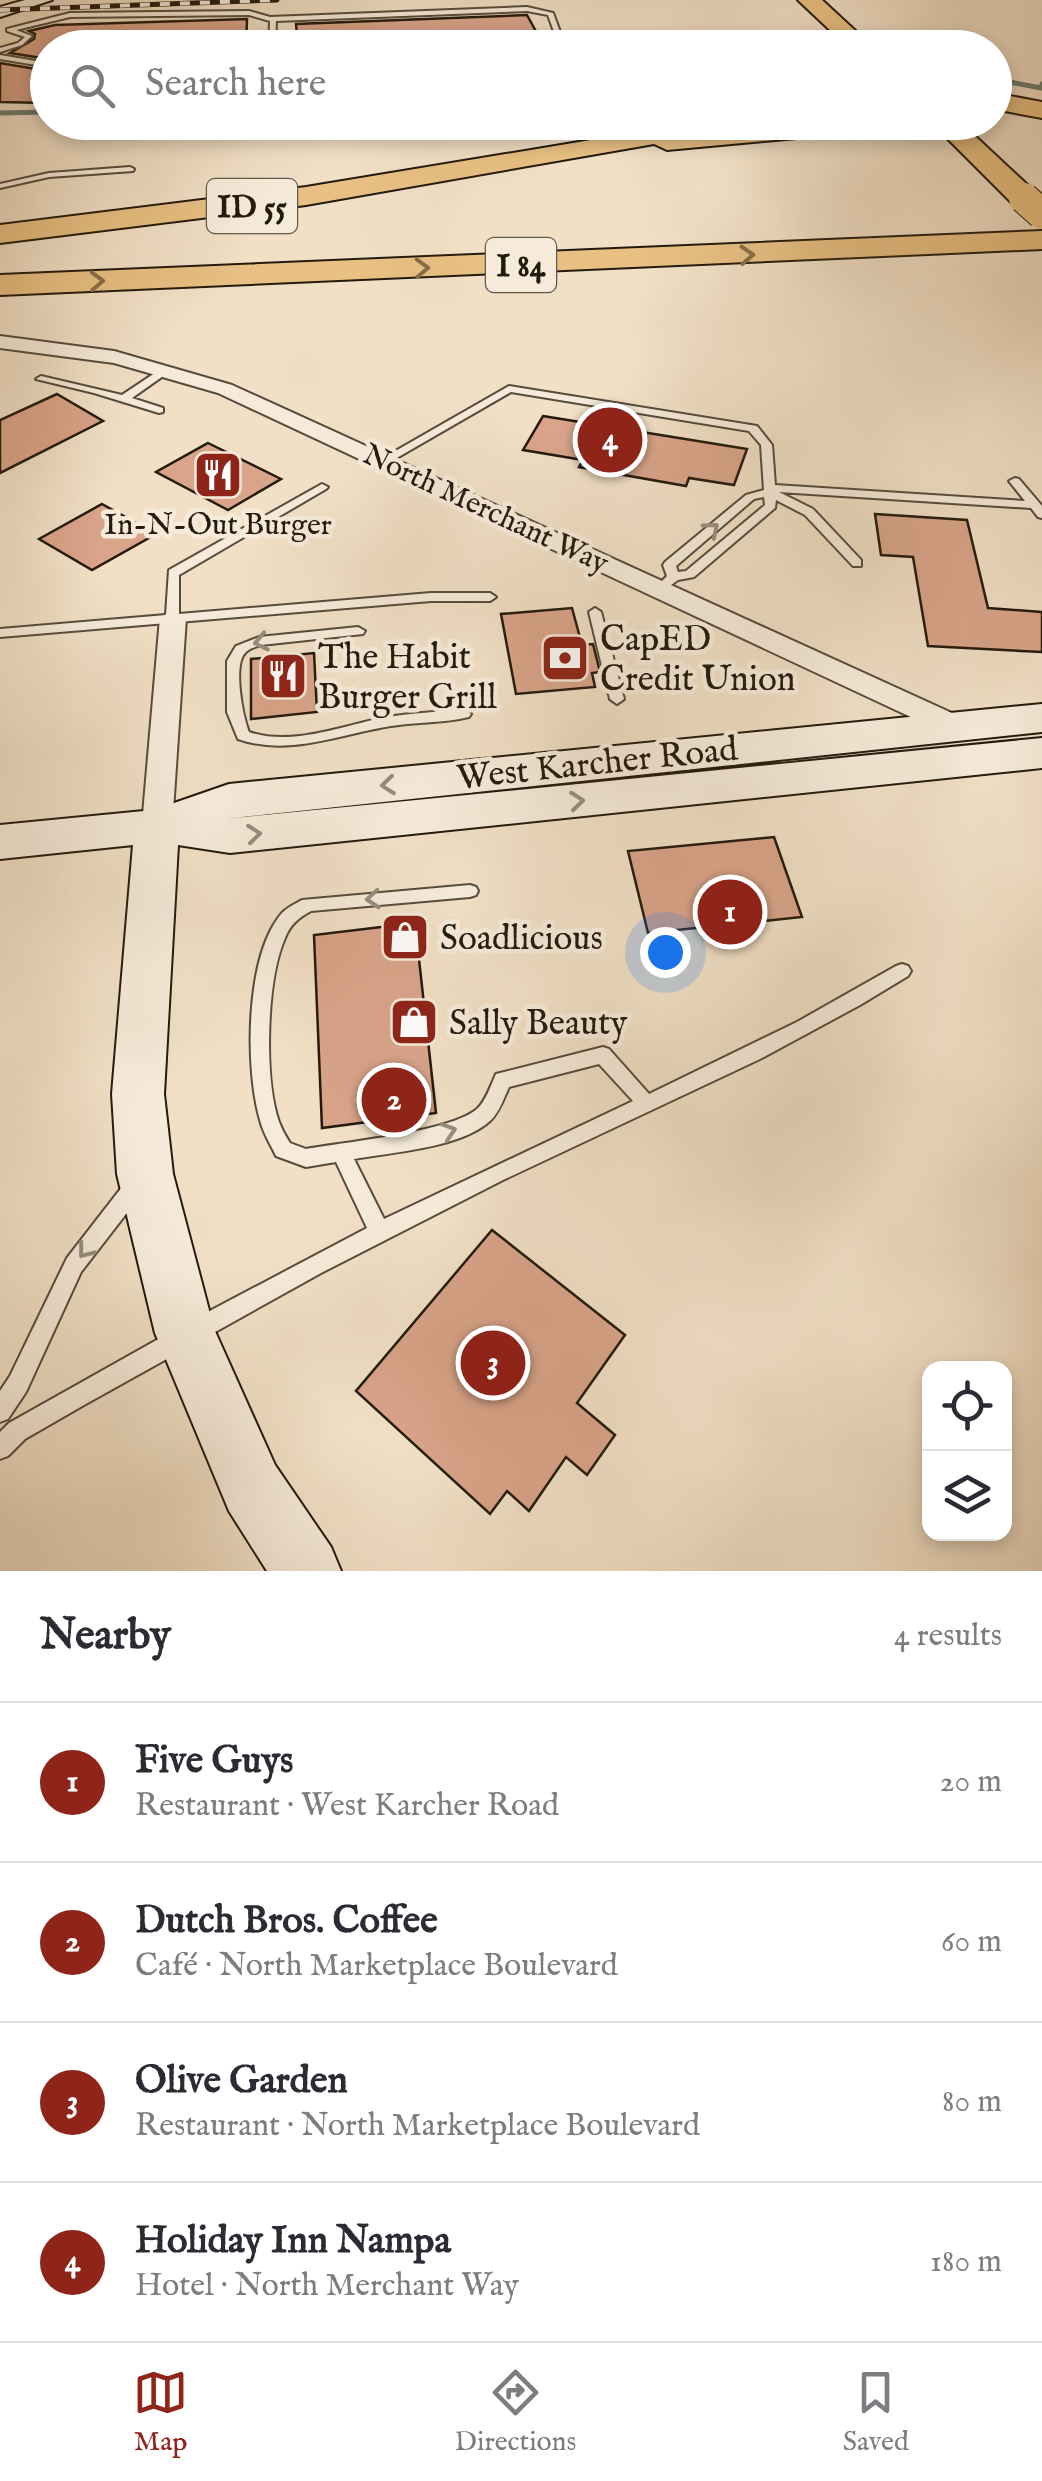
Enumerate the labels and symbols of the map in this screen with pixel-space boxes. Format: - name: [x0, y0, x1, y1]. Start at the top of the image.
- road number: ID 55: [207, 179, 297, 233]
- road number: I 84: [486, 238, 556, 292]
- one-way arrow: [739, 244, 755, 265]
- one-way arrow: [415, 258, 431, 279]
- one-way arrow: [90, 271, 106, 292]
- pin: 4: [578, 402, 642, 478]
- street label: North Merchant Way: [356, 436, 614, 583]
- restaurant icon: In-N-Out Burger: [192, 449, 244, 501]
- place label: In-N-Out Burger: [104, 507, 332, 545]
- one-way arrow: [701, 523, 719, 541]
- place label: CapED Credit Union: [600, 618, 795, 703]
- one-way arrow: [253, 631, 270, 652]
- bank icon: CapED Credit Union: [539, 632, 591, 684]
- place label: The Habit Burger Grill: [318, 636, 497, 721]
- restaurant icon: The Habit Burger Grill: [257, 650, 309, 702]
- street label: West Karcher Road: [455, 727, 740, 802]
- one-way arrow: [380, 773, 396, 795]
- one-way arrow: [570, 791, 586, 812]
- one-way arrow: [246, 824, 262, 845]
- pin: 1: [698, 874, 762, 950]
- one-way arrow: [365, 888, 381, 910]
- shop icon: Soadlicious: [379, 911, 431, 963]
- place label: Soadlicious: [440, 917, 603, 962]
- your location: [640, 927, 691, 978]
- shop icon: Sally Beauty: [388, 996, 440, 1048]
- place label: Sally Beauty: [449, 1002, 628, 1047]
- pin: 2: [362, 1062, 426, 1138]
- one-way arrow: [440, 1122, 457, 1143]
- one-way arrow: [79, 1239, 97, 1257]
- pin: 3: [460, 1326, 526, 1400]

